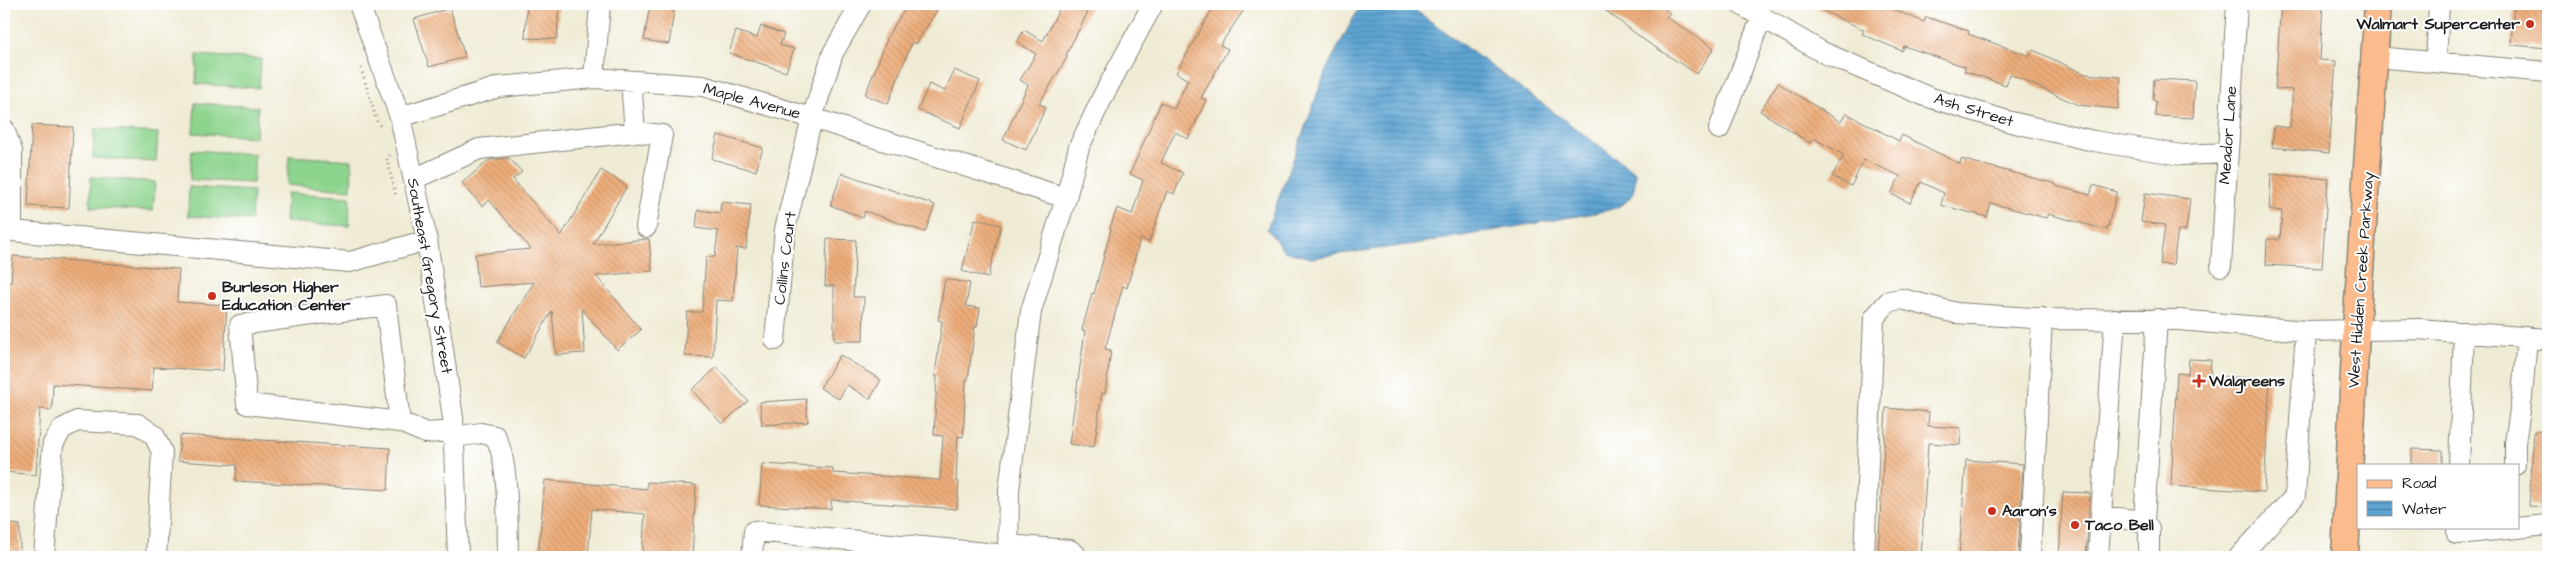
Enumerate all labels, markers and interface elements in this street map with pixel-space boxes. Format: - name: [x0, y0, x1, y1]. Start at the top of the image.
- place label: Walmart Supercenter: [2355, 13, 2520, 35]
- marker: Walmart Supercenter: [2524, 18, 2536, 30]
- street label: Maple Avenue: [701, 77, 803, 125]
- street label: Meador Lane: [2214, 85, 2242, 185]
- street label: Ash Street: [1932, 87, 2017, 133]
- street label: West Hidden Creek Parkway: [2342, 171, 2381, 389]
- street label: Southeast Gregory Street: [401, 176, 458, 376]
- street label: Collins Court: [768, 209, 802, 306]
- place label: Burleson Higher Education Center: [222, 276, 350, 316]
- marker: Burleson Higher Education Center: [206, 290, 218, 302]
- place label: Walgreens: [2208, 370, 2285, 394]
- marker: Walgreens: [2193, 375, 2205, 387]
- legend: [2357, 464, 2520, 528]
- text: Road: [2402, 473, 2437, 494]
- text: Water: [2402, 499, 2446, 520]
- place label: Aaron's: [2002, 500, 2057, 522]
- marker: Aaron's: [1986, 505, 1998, 517]
- place label: Taco Bell: [2084, 514, 2154, 536]
- marker: Taco Bell: [2069, 519, 2081, 531]

